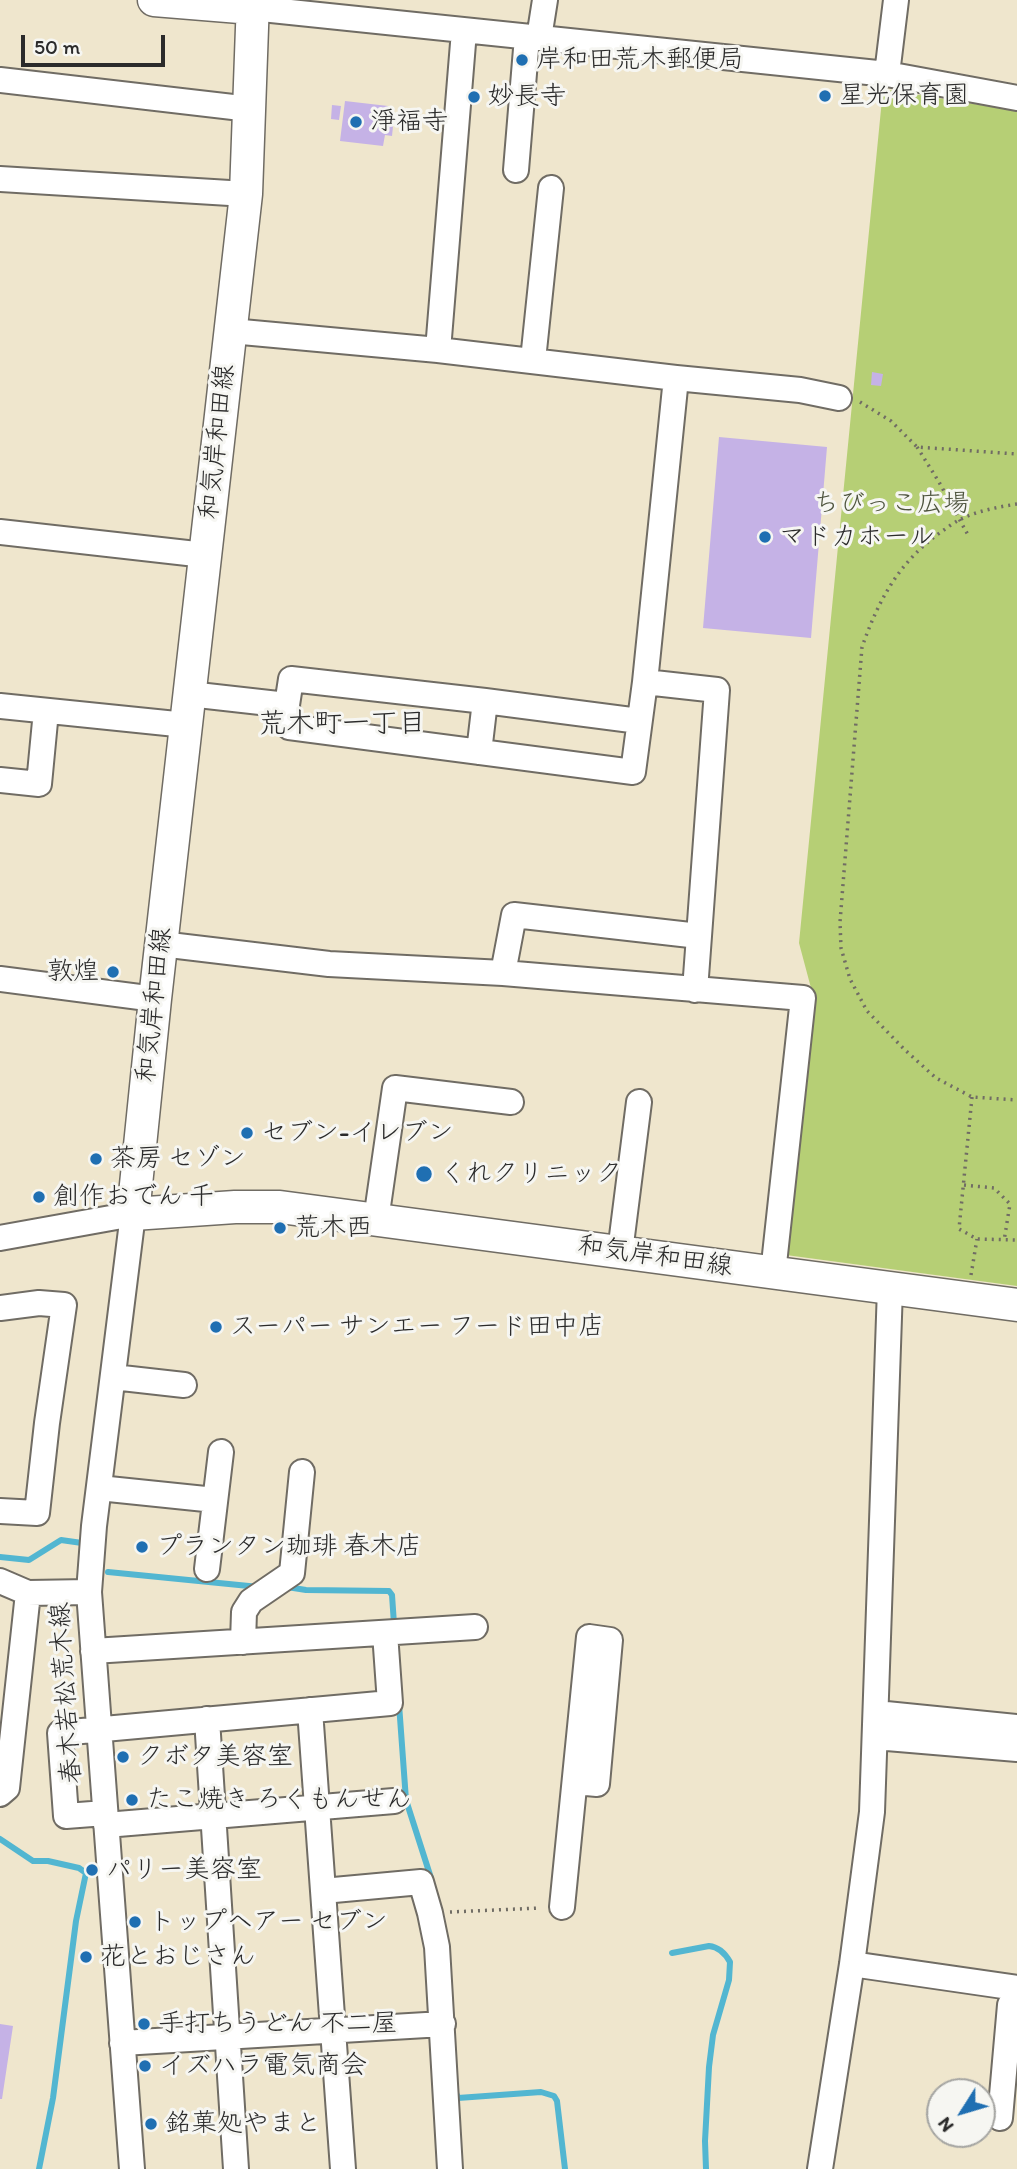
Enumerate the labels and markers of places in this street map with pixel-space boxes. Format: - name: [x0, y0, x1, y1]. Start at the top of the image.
- place label: 岸和田荒木郵便局: [536, 44, 744, 76]
- marker: 岸和田荒木郵便局: [514, 52, 530, 68]
- place label: 星光保育園: [839, 80, 969, 112]
- place label: 妙長寺: [488, 81, 566, 113]
- marker: 星光保育園: [817, 88, 833, 104]
- marker: 妙長寺: [466, 89, 482, 105]
- place label: 淨福寺: [370, 106, 448, 138]
- marker: 淨福寺: [348, 114, 364, 130]
- place label: マドカホール: [779, 521, 935, 553]
- marker: マドカホール: [757, 529, 773, 545]
- place label: 敦煌: [47, 956, 99, 988]
- marker: 敦煌: [105, 964, 121, 980]
- place label: セブン-イレブン: [261, 1117, 453, 1149]
- marker: セブン-イレブン: [239, 1125, 255, 1141]
- place label: 茶房 セゾン: [110, 1143, 246, 1175]
- marker: 茶房 セゾン: [88, 1151, 104, 1167]
- place label: くれクリニック: [440, 1158, 622, 1190]
- marker: くれクリニック: [414, 1164, 434, 1184]
- place label: 創作おでん 千: [53, 1181, 215, 1213]
- marker: 創作おでん 千: [31, 1189, 47, 1205]
- place label: 荒木西: [294, 1212, 372, 1244]
- marker: 荒木西: [272, 1220, 288, 1236]
- place label: スーパー サンエー フード田中店: [230, 1311, 604, 1343]
- marker: スーパー サンエー フード田中店: [208, 1319, 224, 1335]
- place label: プランタン珈琲 春木店: [156, 1531, 422, 1563]
- marker: プランタン珈琲 春木店: [134, 1539, 150, 1555]
- place label: クボタ美容室: [137, 1741, 293, 1773]
- marker: クボタ美容室: [115, 1749, 131, 1765]
- place label: たこ焼き ろくもんせん: [146, 1784, 412, 1816]
- marker: たこ焼き ろくもんせん: [124, 1792, 140, 1808]
- place label: パリー美容室: [106, 1854, 262, 1886]
- marker: パリー美容室: [84, 1862, 100, 1878]
- place label: トップヘアー セブン: [149, 1906, 388, 1938]
- marker: トップヘアー セブン: [127, 1914, 143, 1930]
- place label: 花とおじさん: [100, 1941, 256, 1973]
- marker: 花とおじさん: [78, 1949, 94, 1965]
- place label: 手打ちうどん 不二屋: [158, 2008, 398, 2040]
- marker: 手打ちうどん 不二屋: [136, 2016, 152, 2032]
- place label: イズハラ電気商会: [159, 2050, 367, 2082]
- marker: イズハラ電気商会: [137, 2058, 153, 2074]
- place label: 銘菓処やまと: [165, 2108, 321, 2140]
- marker: 銘菓処やまと: [143, 2116, 159, 2132]

